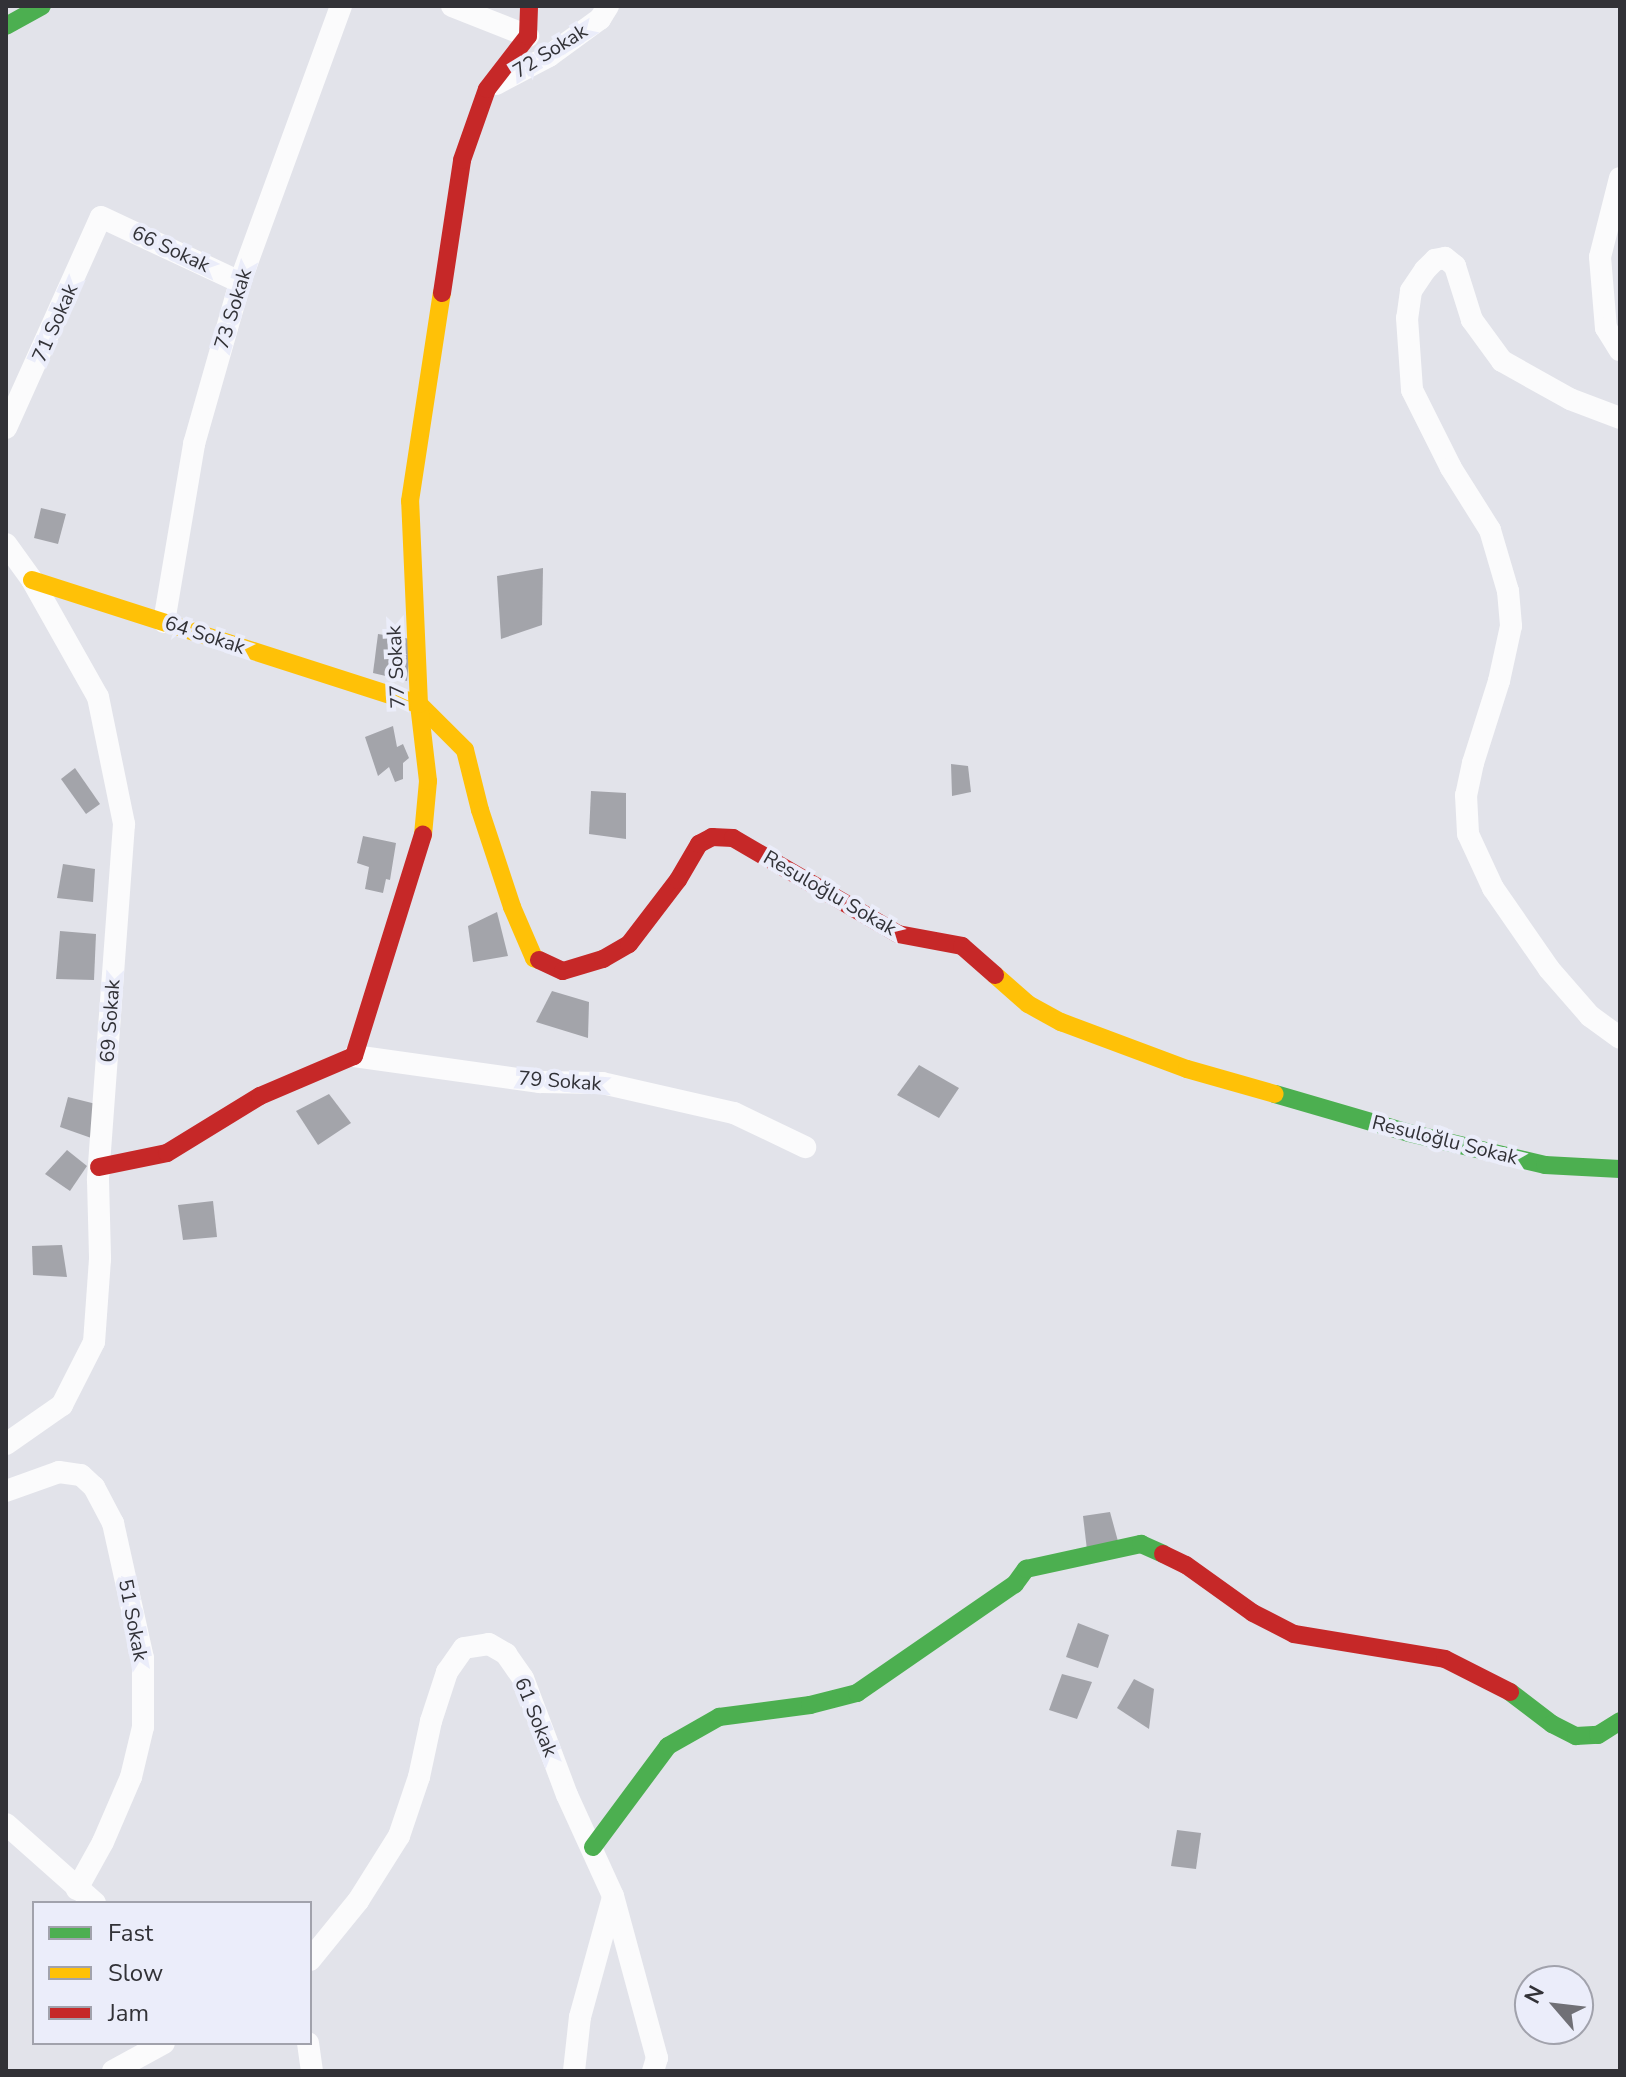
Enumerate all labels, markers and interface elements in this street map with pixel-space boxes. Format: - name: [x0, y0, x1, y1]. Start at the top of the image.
- street label: 72 Sokak: [508, 19, 592, 83]
- street label: 66 Sokak: [128, 221, 214, 277]
- street label: 73 Sokak: [209, 266, 257, 352]
- street label: 71 Sokak: [27, 280, 83, 366]
- street label: 64 Sokak: [162, 611, 248, 659]
- street label: 77 Sokak: [382, 625, 410, 709]
- street label: Resuloğlu Sokak: [759, 845, 901, 941]
- street label: 69 Sokak: [95, 979, 125, 1063]
- street label: 79 Sokak: [518, 1066, 602, 1096]
- street label: Resuloğlu Sokak: [1370, 1110, 1520, 1170]
- street label: 51 Sokak: [113, 1577, 153, 1663]
- street label: 61 Sokak: [509, 1674, 563, 1760]
- legend: [32, 1901, 312, 2045]
- text: Fast: [108, 1917, 153, 1949]
- text: Slow: [108, 1957, 163, 1989]
- north arrow: [1514, 1965, 1594, 2045]
- text: N: [1517, 1980, 1552, 2009]
- text: Jam: [108, 1997, 149, 2029]

